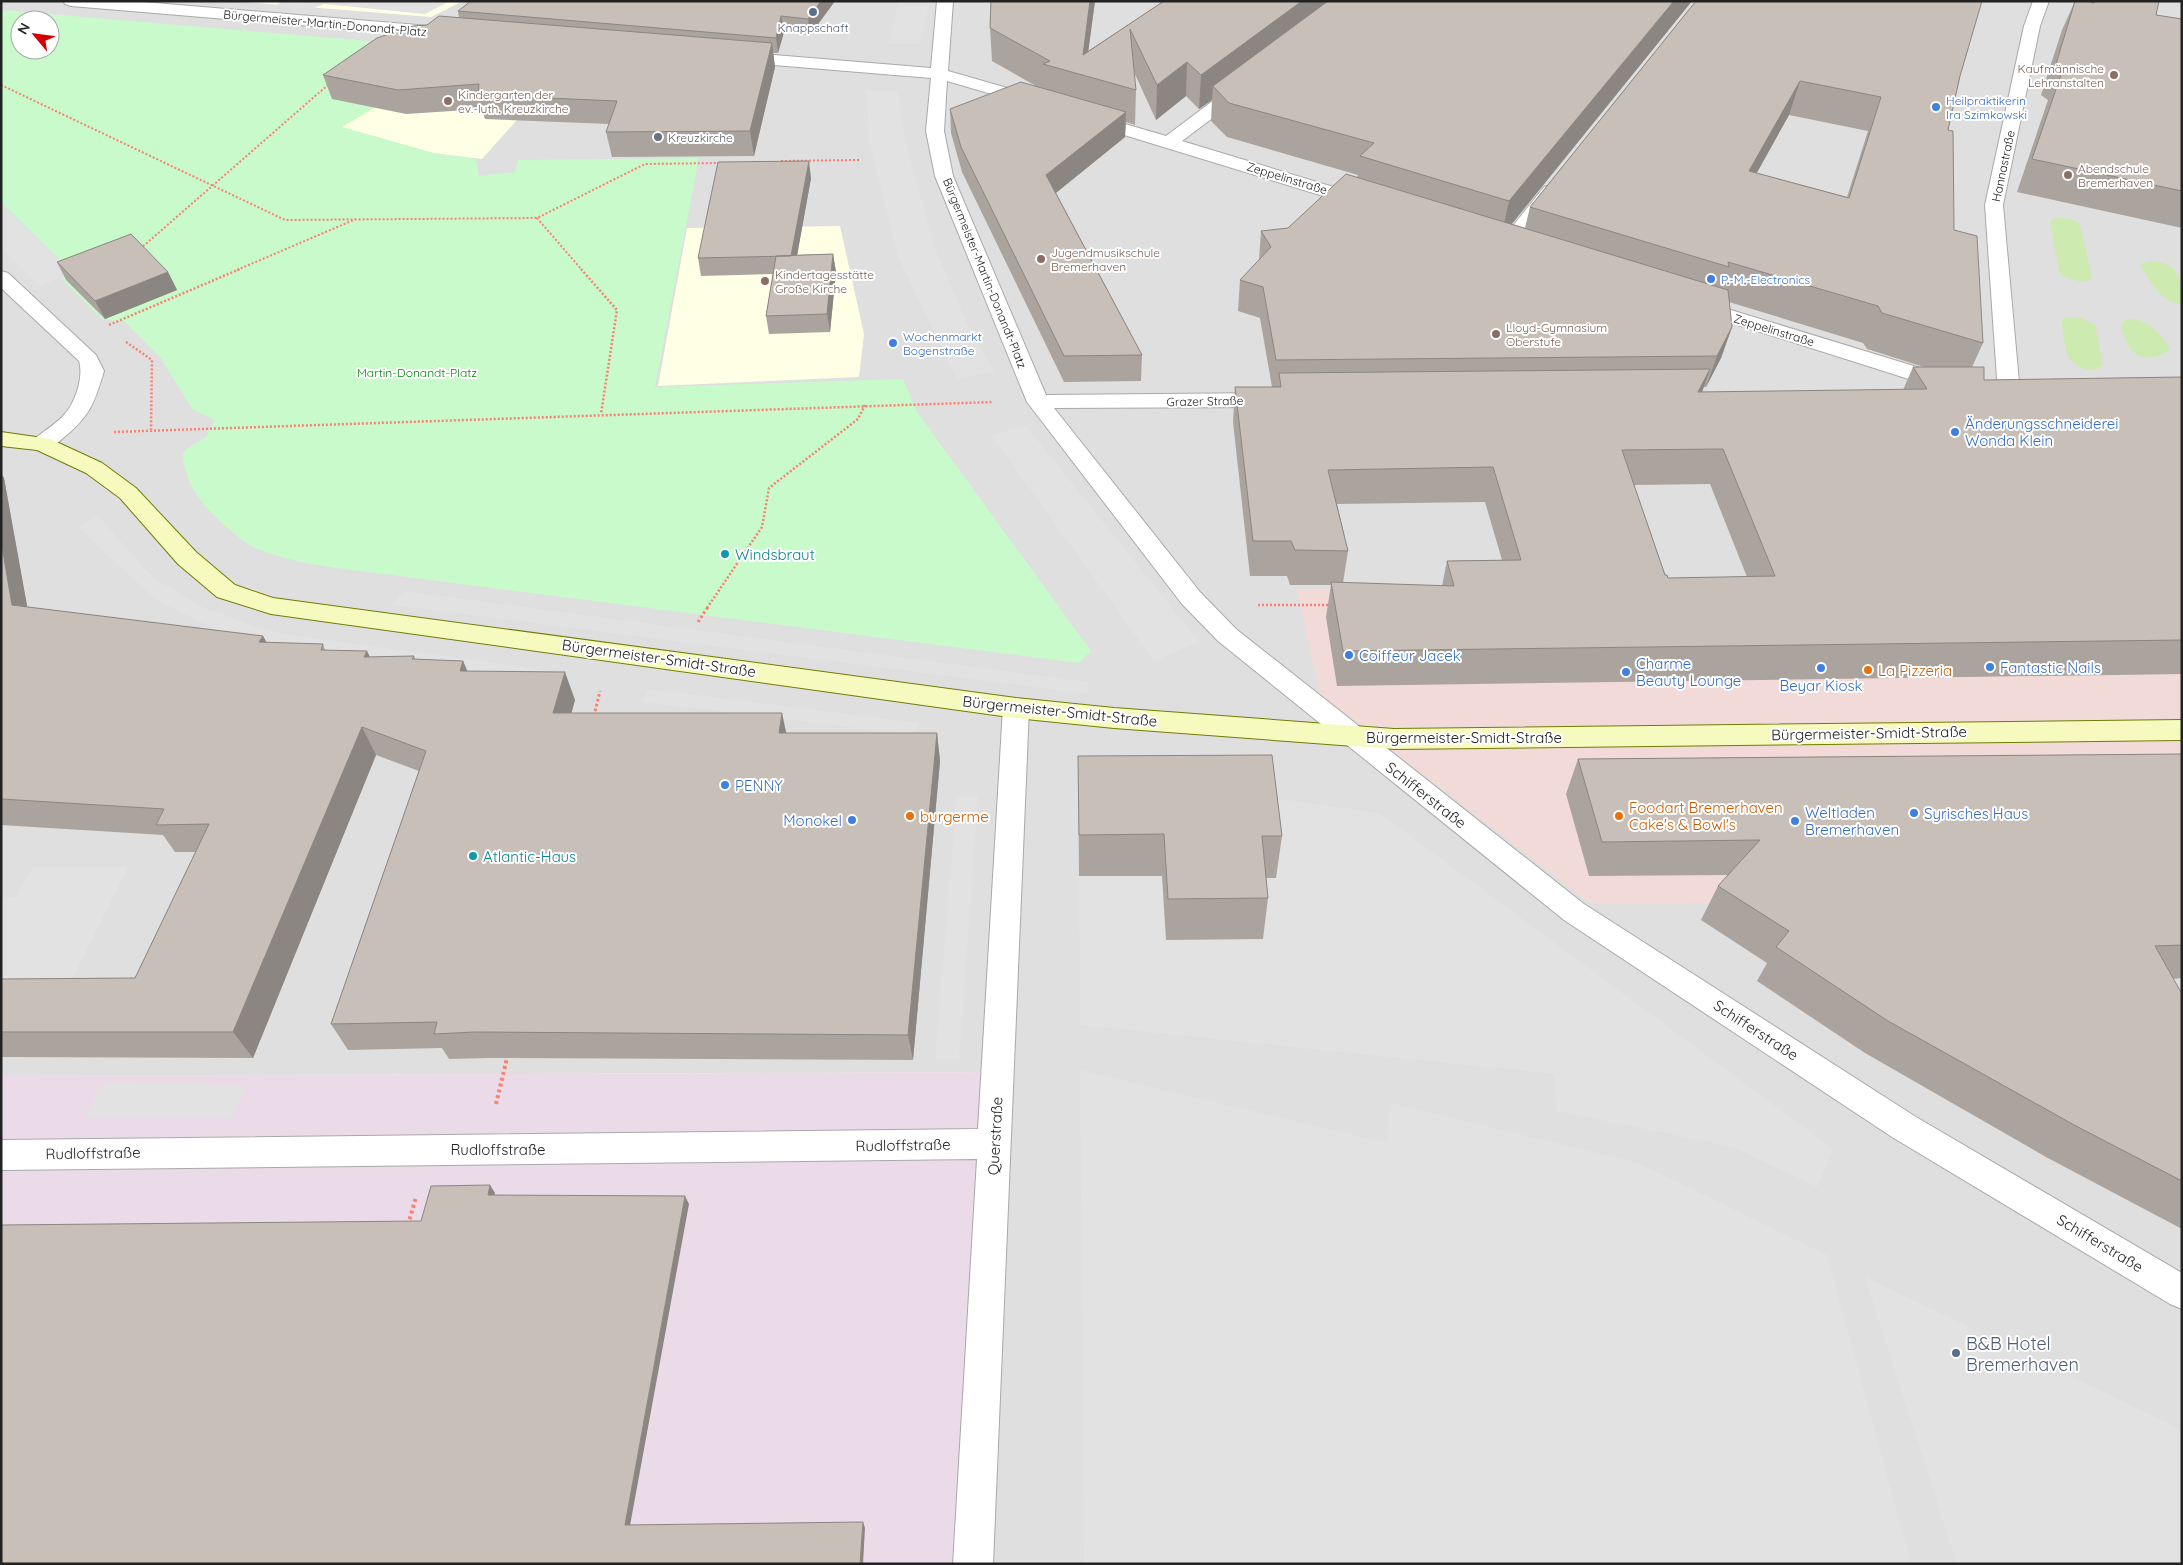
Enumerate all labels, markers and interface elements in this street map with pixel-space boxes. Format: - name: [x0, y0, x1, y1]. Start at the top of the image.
- marker: Knappschaft: [807, 6, 819, 18]
- street label: Bürgermeister-Martin-Donandt-Platz: [223, 7, 427, 39]
- north arrow: [10, 10, 60, 60]
- text: N: [13, 20, 34, 38]
- place label: Knappschaft: [777, 20, 849, 35]
- place label: Kaufmännische Lehranstalten: [2018, 61, 2104, 90]
- marker: Kaufmännische Lehranstalten: [2108, 69, 2120, 81]
- place label: Kindergarten der ev.-luth. Kreuzkirche: [458, 87, 569, 116]
- place label: Heilpraktikerin Ira Szimkowski: [1946, 93, 2027, 122]
- marker: Kindergarten der ev.-luth. Kreuzkirche: [442, 95, 454, 107]
- marker: Heilpraktikerin Ira Szimkowski: [1930, 101, 1942, 113]
- street label: Hannastraße: [1988, 129, 2018, 203]
- place label: Kreuzkirche: [668, 130, 733, 145]
- marker: Kreuzkirche: [652, 131, 664, 143]
- street label: Zeppelinstraße: [1245, 159, 1329, 197]
- place label: Abendschule Bremerhaven: [2078, 161, 2153, 190]
- marker: Abendschule Bremerhaven: [2062, 169, 2074, 181]
- street label: Bürgermeister-Martin-Donandt-Platz: [940, 176, 1030, 371]
- place label: Jugendmusikschule Bremerhaven: [1051, 245, 1160, 274]
- marker: Jugendmusikschule Bremerhaven: [1035, 253, 1047, 265]
- place label: Kindertagesstätte Große Kirche: [775, 267, 874, 296]
- place label: P.-M.-Electronics: [1721, 272, 1810, 287]
- marker: P.-M.-Electronics: [1705, 273, 1717, 285]
- marker: Kindertagesstätte Große Kirche: [759, 275, 771, 287]
- street label: Zeppelinstraße: [1732, 311, 1816, 349]
- place label: Lloyd-Gymnasium Oberstufe: [1506, 320, 1607, 349]
- marker: Lloyd-Gymnasium Oberstufe: [1490, 328, 1502, 340]
- place label: Wochenmarkt Bogenstraße: [903, 329, 982, 358]
- marker: Wochenmarkt Bogenstraße: [887, 337, 899, 349]
- park label: Martin-Donandt-Platz: [357, 365, 477, 380]
- street label: Grazer Straße: [1166, 393, 1244, 409]
- place label: Änderungsschneiderei Wonda Klein: [1965, 414, 2119, 450]
- marker: Änderungsschneiderei Wonda Klein: [1949, 426, 1961, 438]
- place label: Windsbraut: [735, 545, 815, 564]
- marker: Windsbraut: [719, 548, 731, 560]
- street label: Bürgermeister-Smidt-Straße: [561, 635, 757, 681]
- place label: Coiffeur Jacek: [1359, 646, 1461, 665]
- marker: Coiffeur Jacek: [1343, 649, 1355, 661]
- place label: Charme Beauty Lounge: [1636, 654, 1741, 690]
- place label: Fantastic Nails: [2000, 658, 2101, 677]
- place label: La Pizzeria: [1878, 661, 1952, 680]
- marker: Fantastic Nails: [1984, 661, 1996, 673]
- marker: Beyar Kiosk: [1815, 662, 1827, 674]
- marker: La Pizzeria: [1862, 664, 1874, 676]
- marker: Charme Beauty Lounge: [1620, 666, 1632, 678]
- place label: Beyar Kiosk: [1779, 676, 1863, 695]
- street label: Bürgermeister-Smidt-Straße: [962, 691, 1158, 731]
- street label: Bürgermeister-Smidt-Straße: [1771, 722, 1967, 744]
- street label: Bürgermeister-Smidt-Straße: [1366, 728, 1562, 747]
- street label: Schifferstraße: [1382, 758, 1470, 832]
- place label: PENNY: [735, 776, 783, 795]
- marker: PENNY: [719, 779, 731, 791]
- place label: Foodart Bremerhaven Cake's & Bowl's: [1629, 798, 1783, 834]
- place label: Weltladen Bremerhaven: [1805, 803, 1899, 839]
- place label: Syrisches Haus: [1924, 804, 2028, 823]
- place label: burgerme: [920, 807, 989, 826]
- marker: Syrisches Haus: [1908, 807, 1920, 819]
- marker: burgerme: [904, 810, 916, 822]
- marker: Foodart Bremerhaven Cake's & Bowl's: [1613, 810, 1625, 822]
- place label: Monokel: [783, 811, 842, 830]
- marker: Monokel: [846, 814, 858, 826]
- marker: Weltladen Bremerhaven: [1789, 815, 1801, 827]
- place label: Atlantic-Haus: [483, 847, 576, 866]
- marker: Atlantic-Haus: [467, 850, 479, 862]
- street label: Schifferstraße: [1710, 996, 1802, 1064]
- street label: Querstraße: [983, 1096, 1007, 1176]
- street label: Rudloffstraße: [855, 1135, 951, 1155]
- street label: Rudloffstraße: [450, 1140, 546, 1159]
- street label: Rudloffstraße: [45, 1143, 141, 1163]
- street label: Schifferstraße: [2053, 1210, 2147, 1276]
- place label: B&B Hotel Bremerhaven: [1966, 1332, 2079, 1376]
- marker: B&B Hotel Bremerhaven: [1950, 1347, 1962, 1359]

